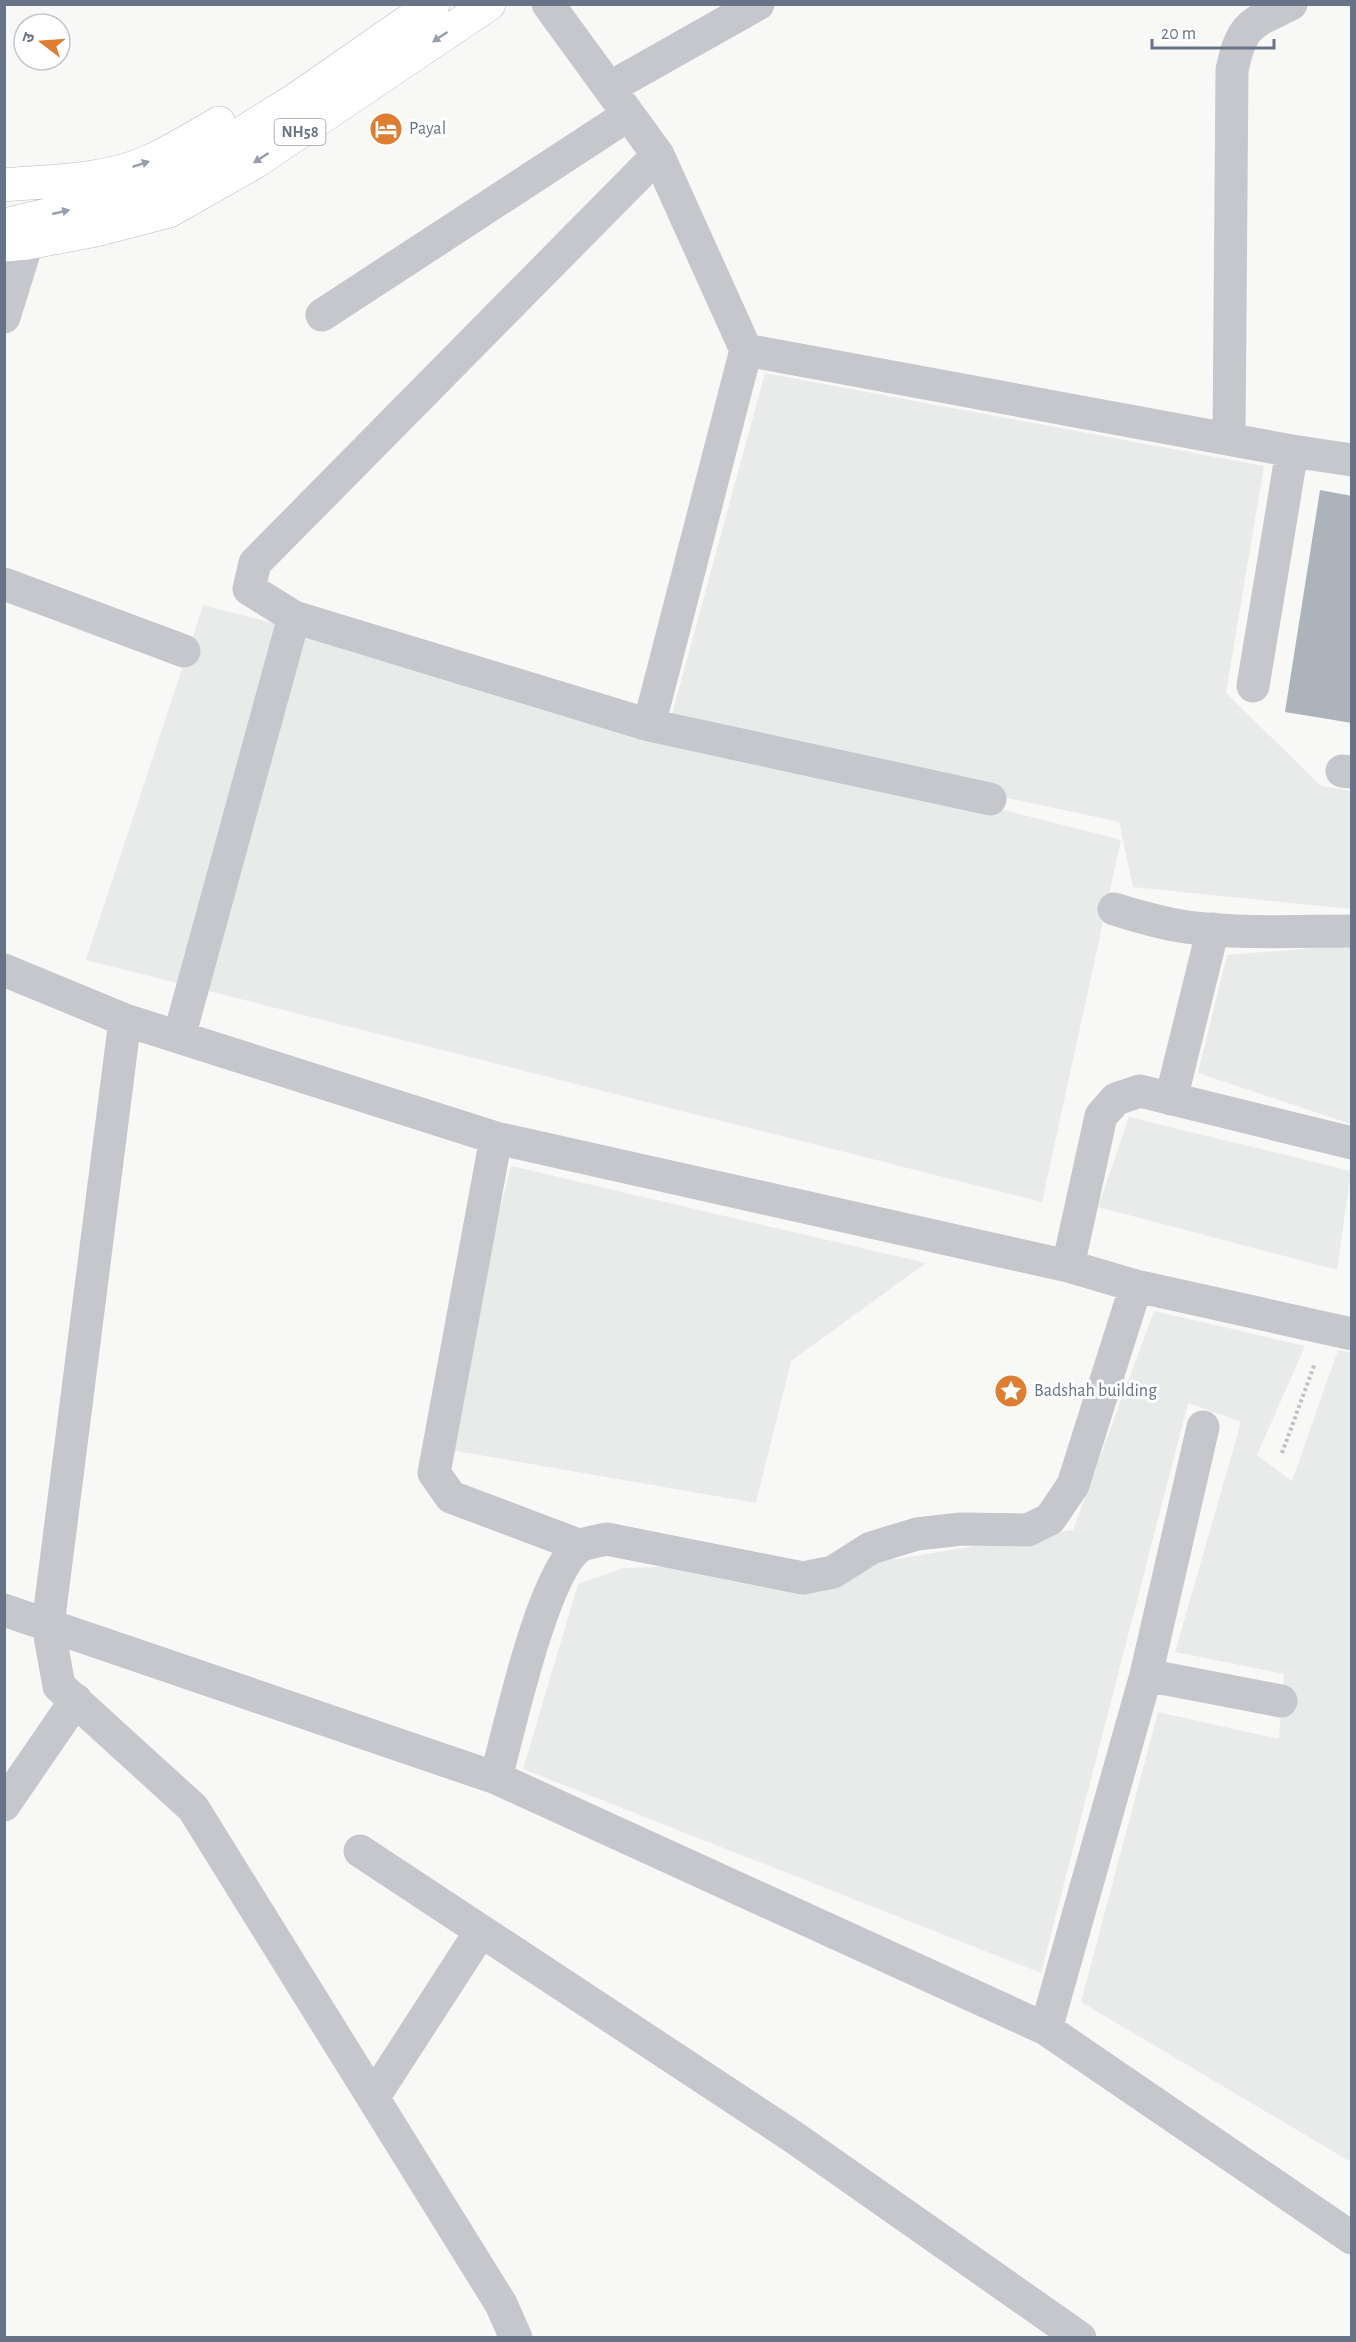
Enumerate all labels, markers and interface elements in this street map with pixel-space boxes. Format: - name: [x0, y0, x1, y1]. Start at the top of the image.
- north arrow: [12, 12, 72, 72]
- scale bar: [1152, 12, 1274, 50]
- text: 20 m: [1161, 25, 1196, 43]
- text: उ: [20, 30, 38, 45]
- one-way arrow: [433, 31, 449, 43]
- hotel icon: Payal: [368, 111, 404, 147]
- road number: NH58: [274, 119, 326, 145]
- place label: Payal: [409, 120, 446, 138]
- one-way arrow: [254, 152, 270, 164]
- one-way arrow: [132, 159, 150, 168]
- one-way arrow: [52, 206, 71, 216]
- place icon: Badshah building: [993, 1373, 1029, 1409]
- place label: Badshah building: [1034, 1382, 1157, 1400]

